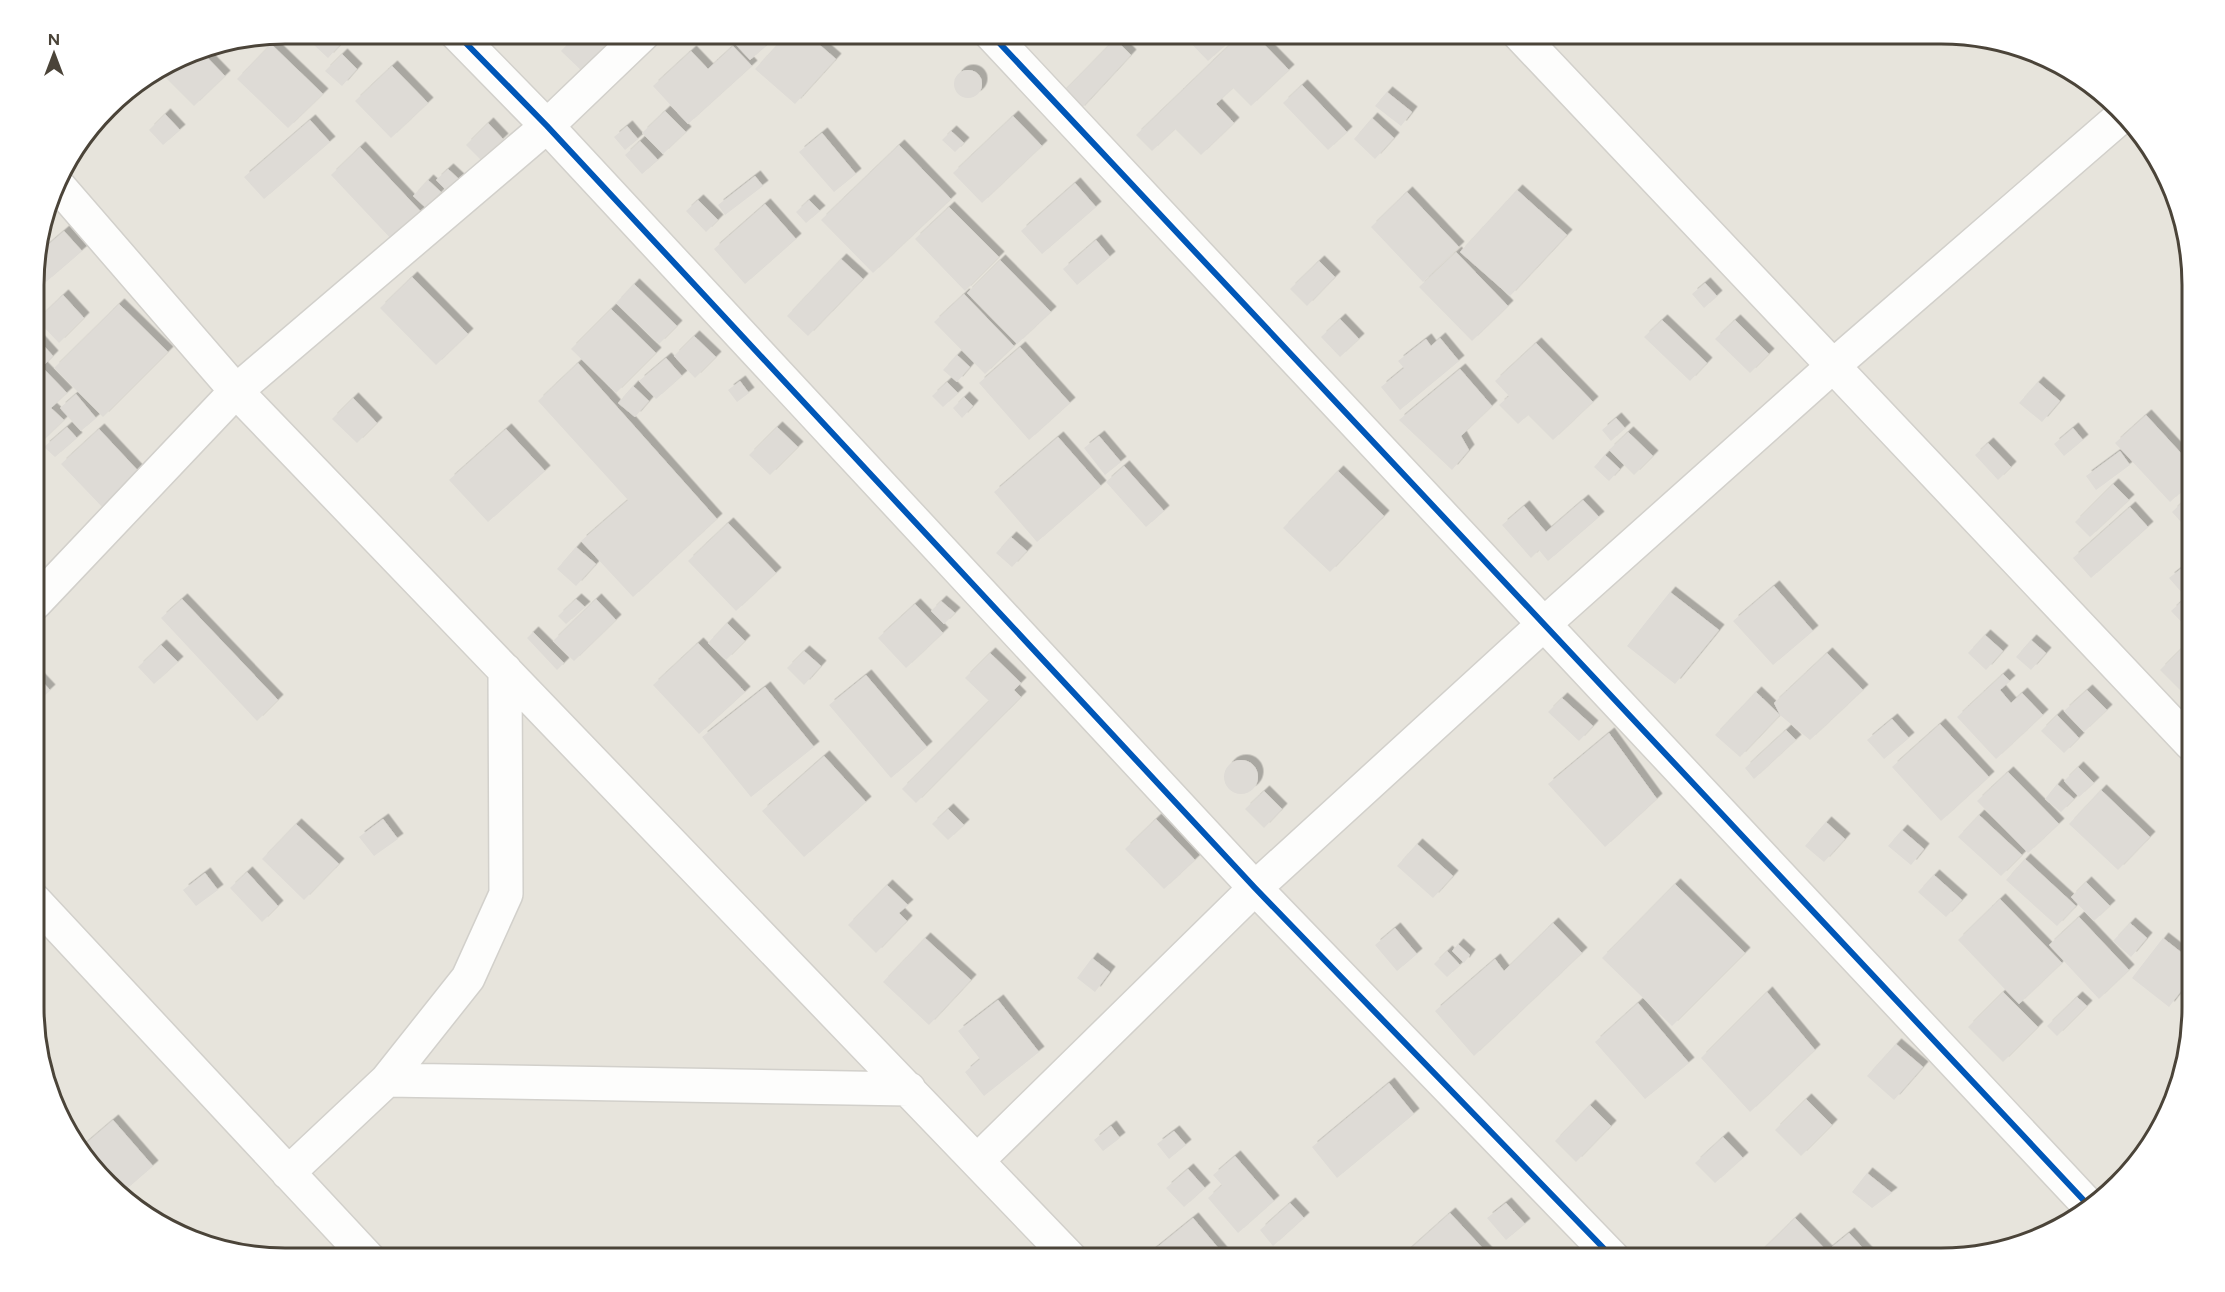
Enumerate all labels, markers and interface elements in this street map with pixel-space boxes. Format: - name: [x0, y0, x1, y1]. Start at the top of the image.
- north arrow: [24, 24, 84, 84]
- text: N: [48, 30, 60, 49]

